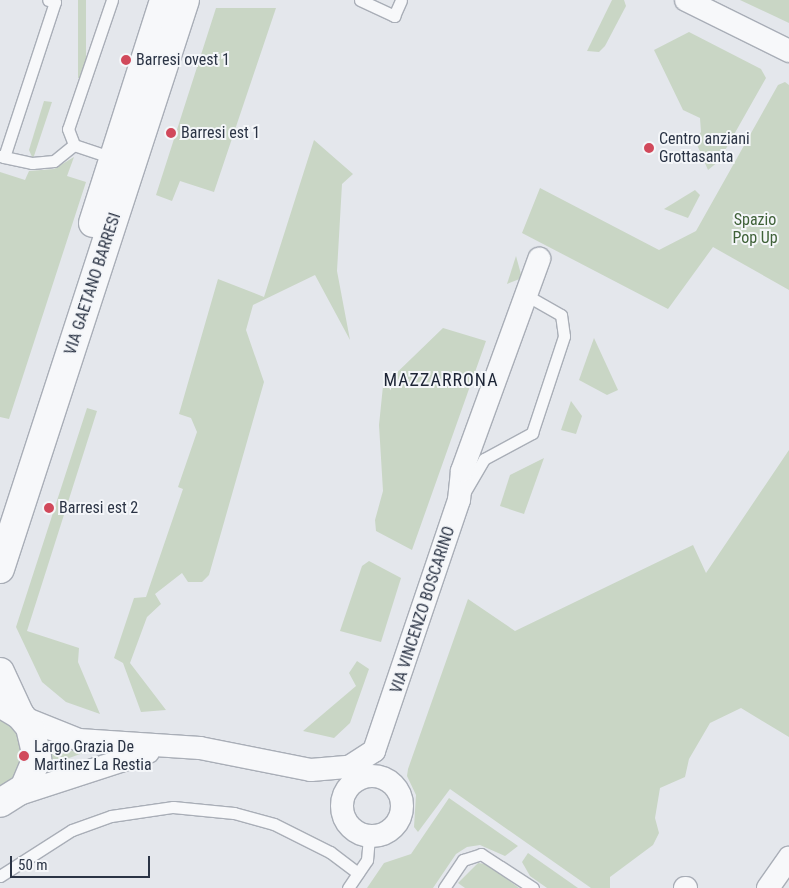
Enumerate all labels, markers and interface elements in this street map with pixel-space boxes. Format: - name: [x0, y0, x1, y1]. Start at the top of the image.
- place label: Barresi ovest 1: [136, 50, 230, 70]
- marker: Barresi ovest 1: [120, 54, 132, 66]
- place label: Barresi est 1: [181, 123, 260, 143]
- marker: Barresi est 1: [165, 127, 177, 139]
- place label: Centro anziani Grottasanta: [659, 129, 750, 167]
- marker: Centro anziani Grottasanta: [643, 142, 655, 154]
- park label: Spazio Pop Up: [732, 210, 778, 248]
- street label: VIA GAETANO BARRESI: [61, 211, 125, 357]
- district label: MAZZARRONA: [382, 369, 500, 391]
- place label: Barresi est 2: [59, 498, 138, 518]
- marker: Barresi est 2: [43, 502, 55, 514]
- street label: VIA VINCENZO BOSCARINO: [387, 524, 459, 696]
- place label: Largo Grazia De Martinez La Restia: [34, 737, 152, 775]
- marker: Largo Grazia De Martinez La Restia: [18, 750, 30, 762]
- scale bar: [12, 846, 152, 878]
- text: 50 m: [18, 856, 48, 874]

